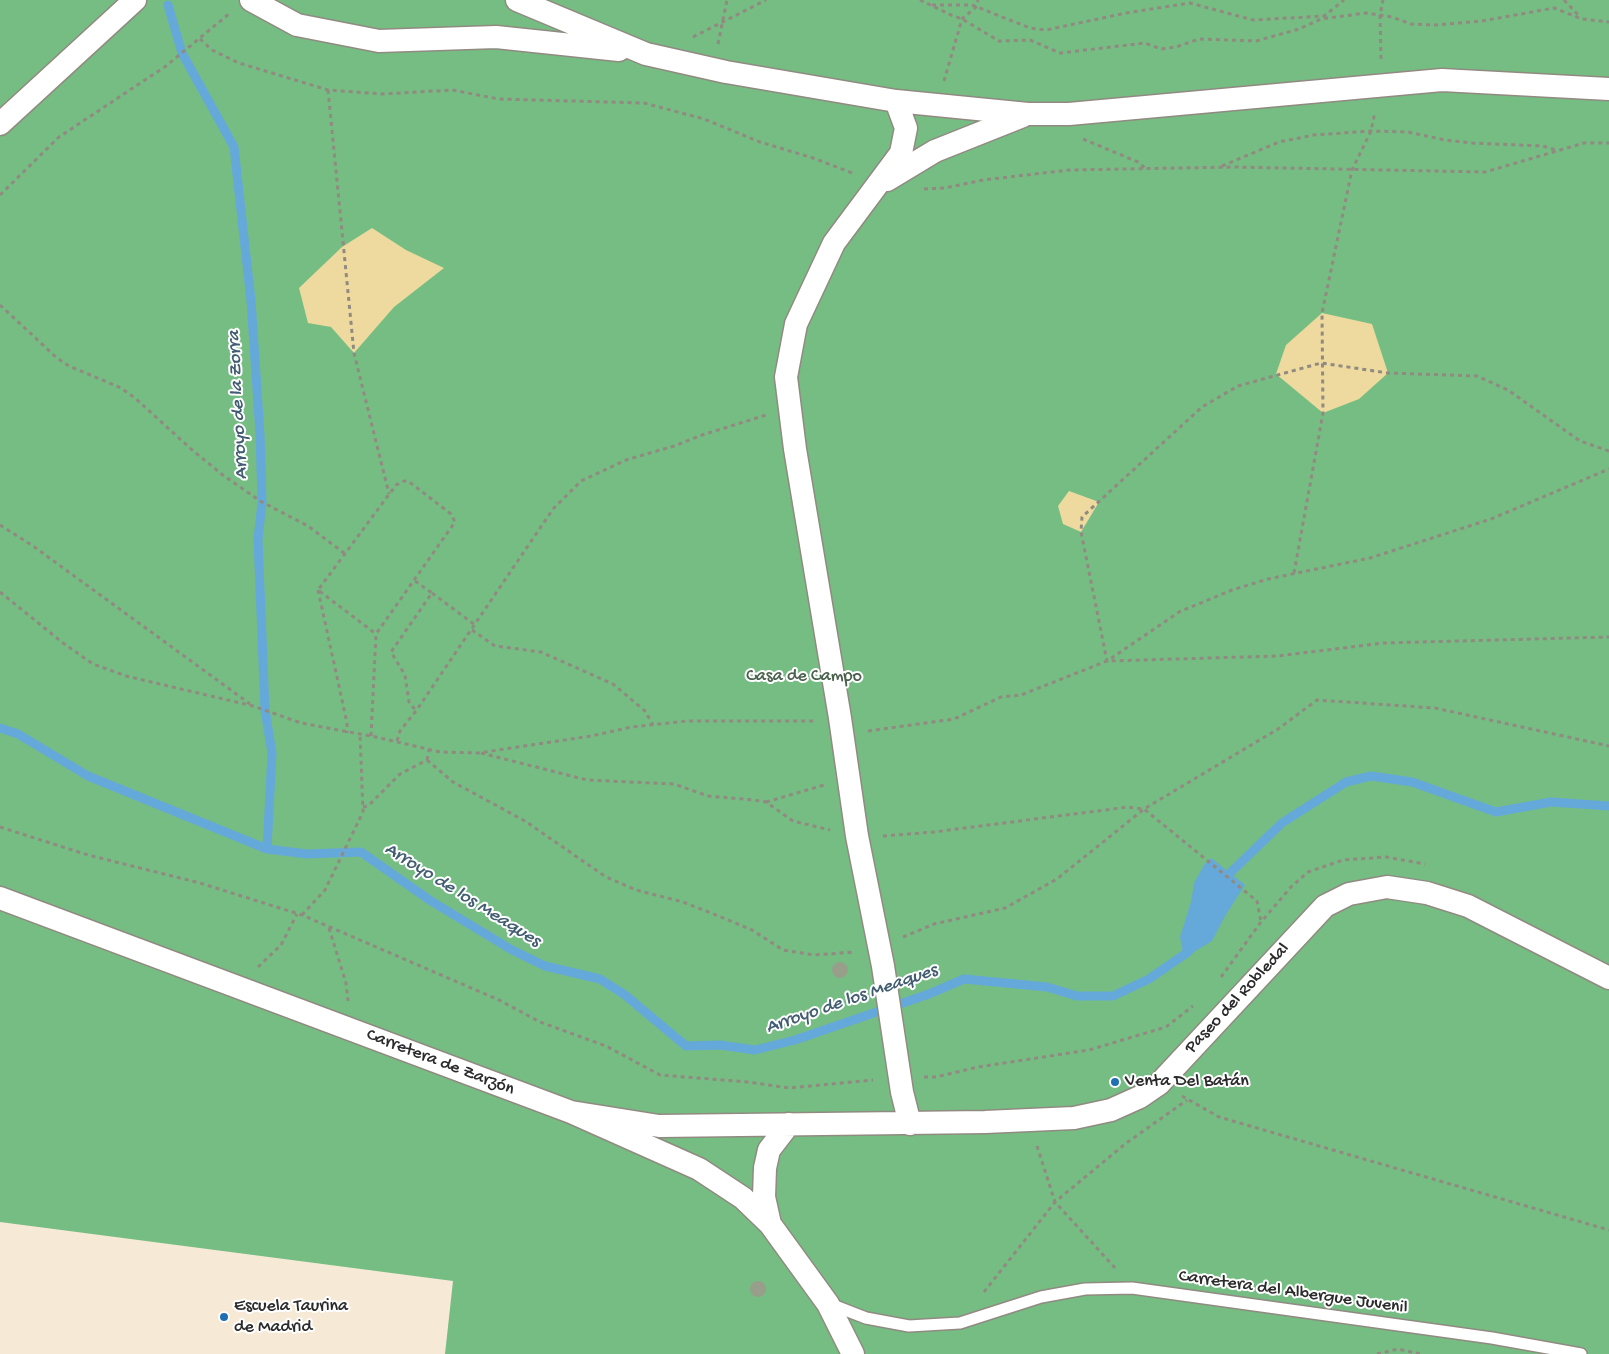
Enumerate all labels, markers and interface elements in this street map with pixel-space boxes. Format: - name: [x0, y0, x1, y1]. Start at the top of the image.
- water label: Arroyo de la Zorra: [224, 330, 254, 480]
- park label: Casa de Campo: [746, 666, 862, 688]
- water label: Arroyo de los Meaques: [380, 839, 544, 953]
- street label: Paseo del Robledal: [1181, 939, 1295, 1059]
- water label: Arroyo de los Meaques: [763, 960, 941, 1040]
- street label: Carretera de Zarzón: [363, 1025, 517, 1101]
- place label: Venta Del Batán: [1125, 1071, 1249, 1093]
- marker: Venta Del Batán: [1109, 1076, 1121, 1088]
- street label: Carretera del Albergue Juvenil: [1177, 1266, 1409, 1320]
- place label: Escuela Taurina de Madrid: [234, 1296, 348, 1338]
- marker: Escuela Taurina de Madrid: [218, 1311, 230, 1323]

